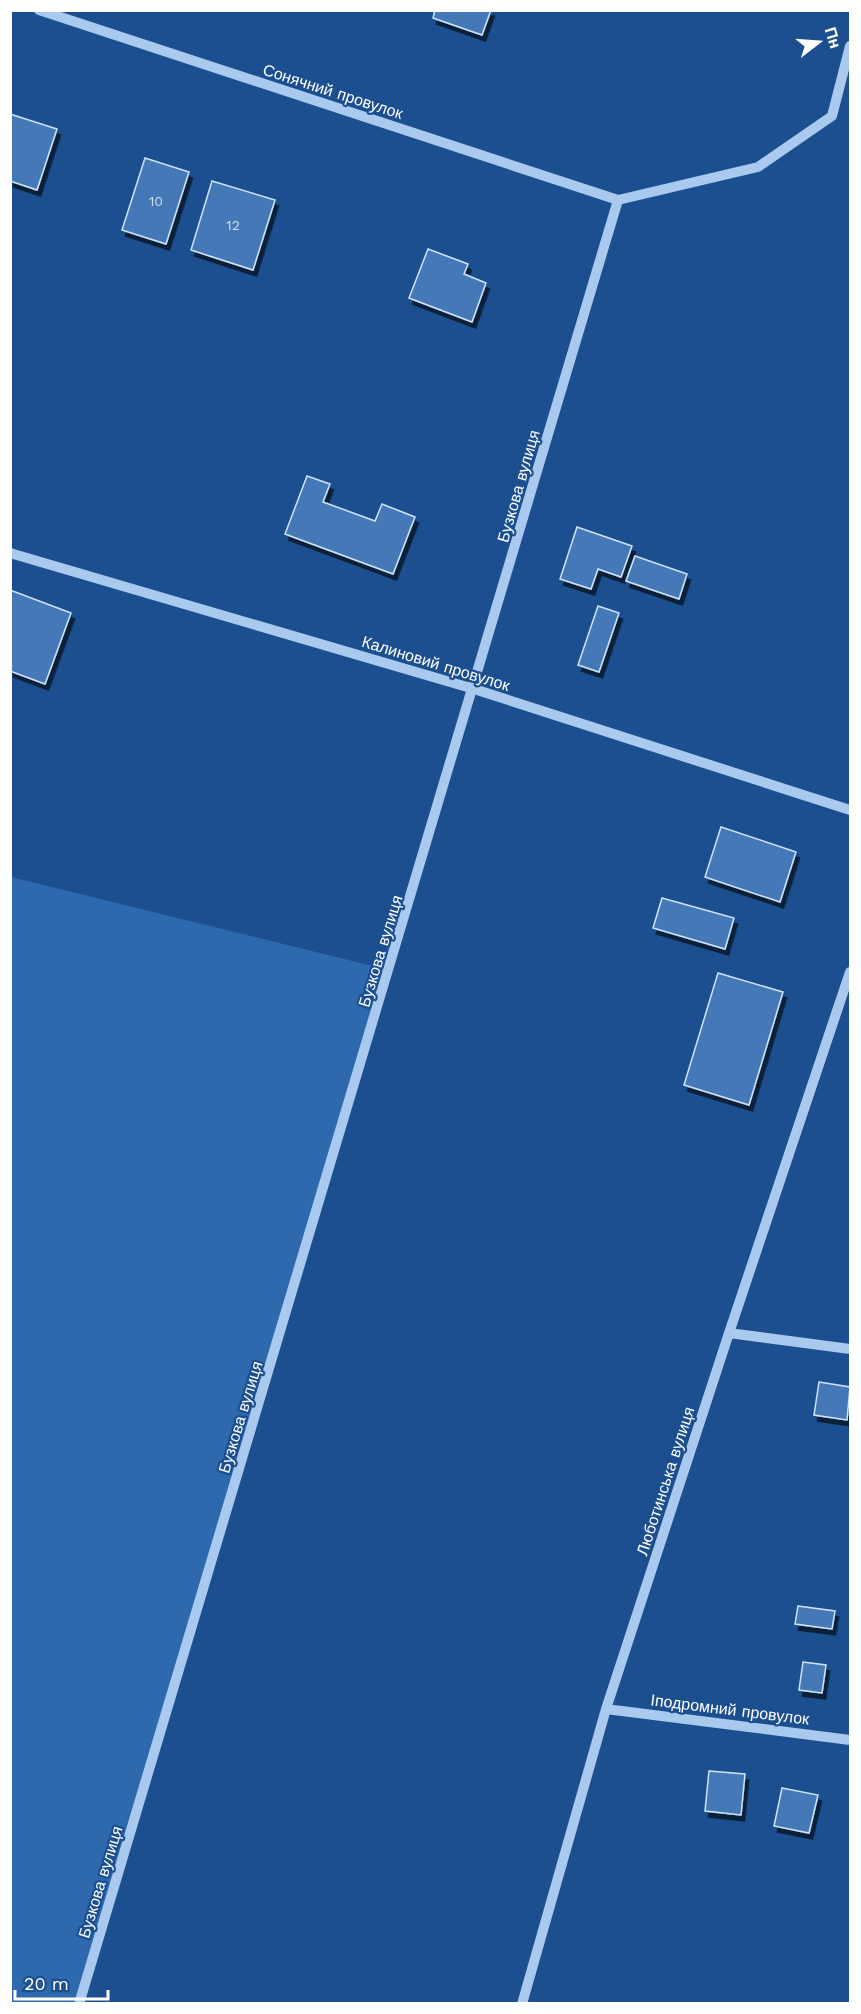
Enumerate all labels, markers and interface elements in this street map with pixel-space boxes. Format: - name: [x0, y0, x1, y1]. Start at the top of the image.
- north arrow: [789, 12, 849, 72]
- text: Пн: [821, 25, 845, 51]
- street label: Сонячний провулок: [260, 60, 406, 123]
- house number: 10: [149, 193, 163, 209]
- house number: 12: [226, 217, 240, 233]
- street label: Бузкова вулиця: [493, 428, 544, 545]
- street label: Калиновий провулок: [360, 632, 513, 695]
- street label: Бузкова вулиця: [354, 893, 407, 1009]
- street label: Бузкова вулиця: [214, 1359, 267, 1475]
- street label: Люботинська вулиця: [632, 1404, 699, 1558]
- street label: Іподромний провулок: [650, 1690, 811, 1729]
- street label: Бузкова вулиця: [74, 1824, 127, 1940]
- scale bar: [15, 1963, 108, 2001]
- text: 20 m: [24, 1973, 69, 1994]

